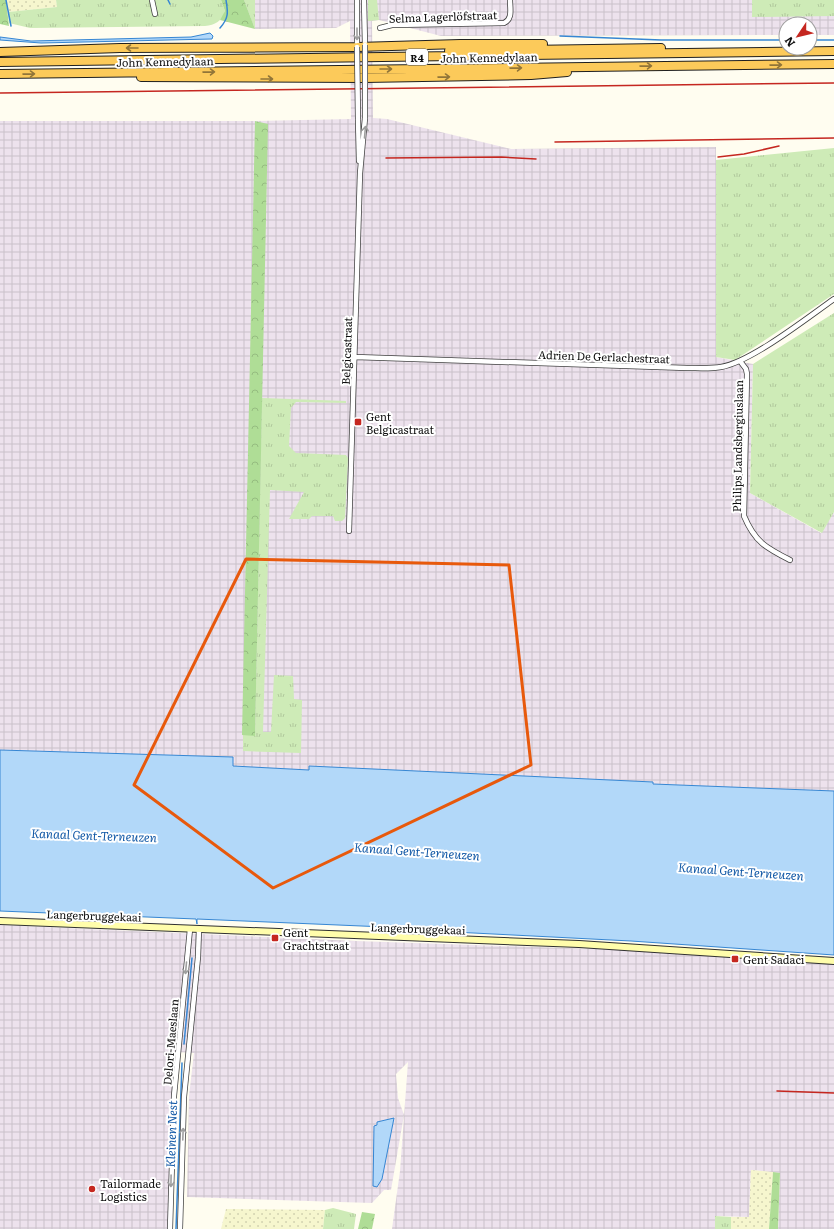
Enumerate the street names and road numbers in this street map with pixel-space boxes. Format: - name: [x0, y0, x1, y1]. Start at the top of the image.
- street label: Selma Lagerlöfstraat: [389, 6, 498, 26]
- street label: John Kennedylaan: [440, 48, 538, 66]
- road number: R4: [406, 49, 428, 65]
- street label: John Kennedylaan: [116, 52, 214, 70]
- street label: Belgicastraat: [337, 316, 355, 385]
- street label: Adrien De Gerlachestraat: [538, 346, 671, 366]
- street label: Philips Landsbergiuslaan: [728, 380, 746, 512]
- street label: Langerbruggekaai: [46, 905, 142, 925]
- street label: Langerbruggekaai: [370, 918, 466, 938]
- street label: Delori-Maeslaan: [158, 998, 182, 1086]

